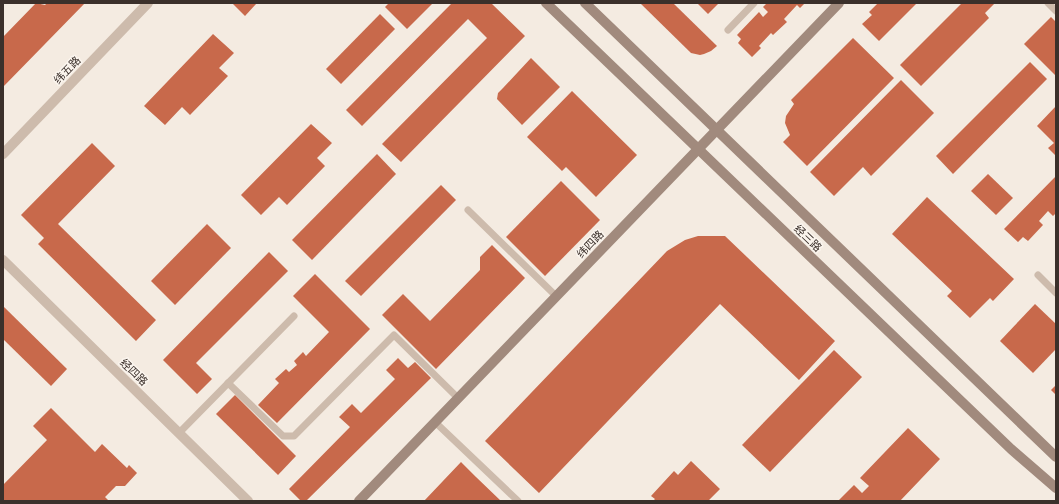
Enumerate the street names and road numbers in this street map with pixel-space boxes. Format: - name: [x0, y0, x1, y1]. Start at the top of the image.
- street label: 纬五路: [51, 54, 83, 87]
- street label: 经三路: [791, 222, 824, 254]
- street label: 纬四路: [574, 228, 606, 261]
- street label: 经四路: [117, 356, 150, 388]

